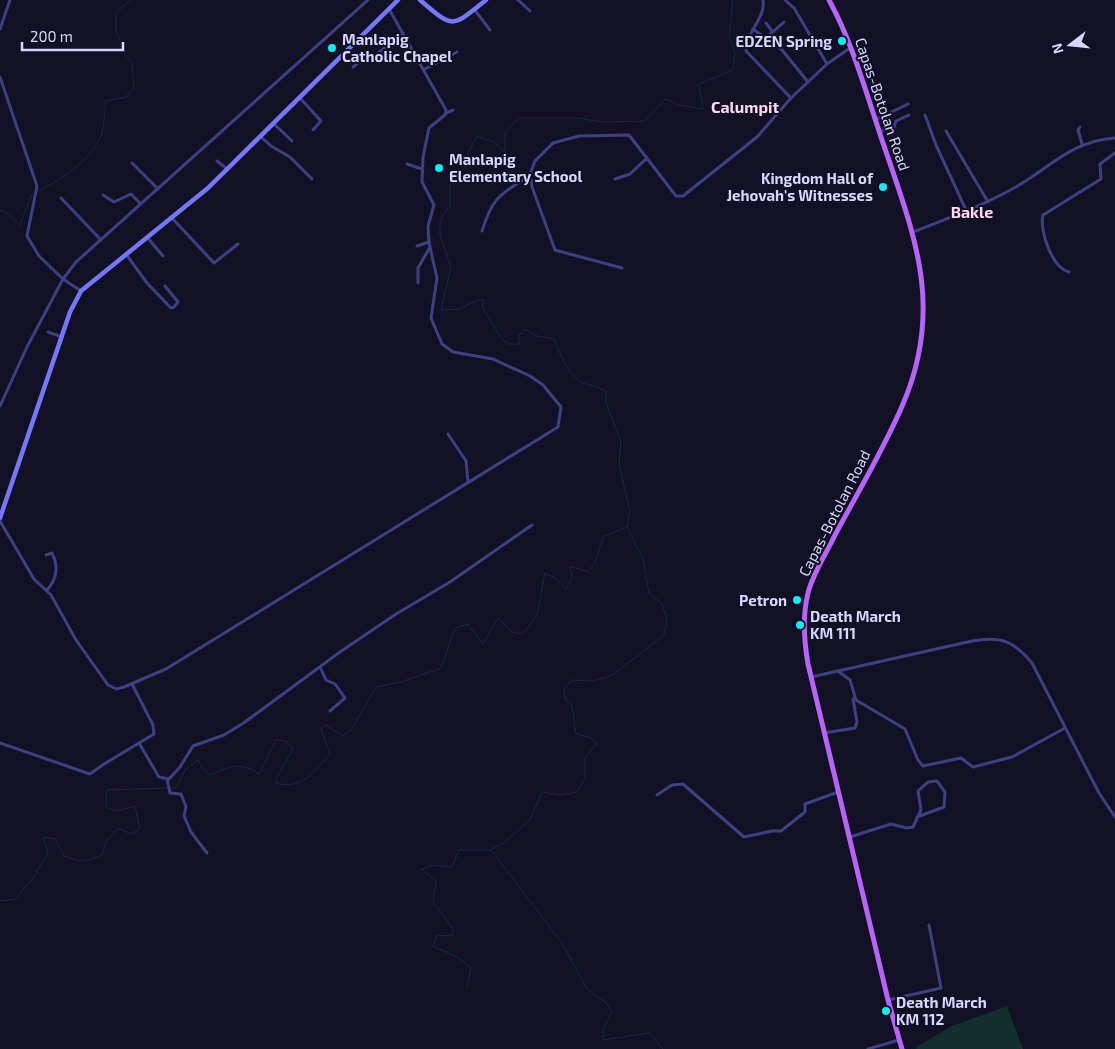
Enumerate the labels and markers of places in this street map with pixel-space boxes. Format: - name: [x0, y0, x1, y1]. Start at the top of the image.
- place label: Manlapig Catholic Chapel: [342, 30, 452, 65]
- place label: EDZEN Spring: [736, 32, 832, 50]
- marker: EDZEN Spring: [836, 35, 848, 47]
- marker: Manlapig Catholic Chapel: [326, 42, 338, 54]
- place label: Manlapig Elementary School: [449, 150, 582, 186]
- marker: Manlapig Elementary School: [433, 162, 445, 174]
- place label: Kingdom Hall of Jehovah's Witnesses: [726, 169, 874, 204]
- marker: Kingdom Hall of Jehovah's Witnesses: [877, 181, 889, 193]
- place label: Petron: [739, 591, 787, 609]
- marker: Petron: [791, 594, 803, 606]
- place label: Death March KM 111: [810, 607, 901, 642]
- marker: Death March KM 111: [794, 619, 806, 631]
- place label: Death March KM 112: [896, 993, 987, 1028]
- marker: Death March KM 112: [880, 1005, 892, 1017]

